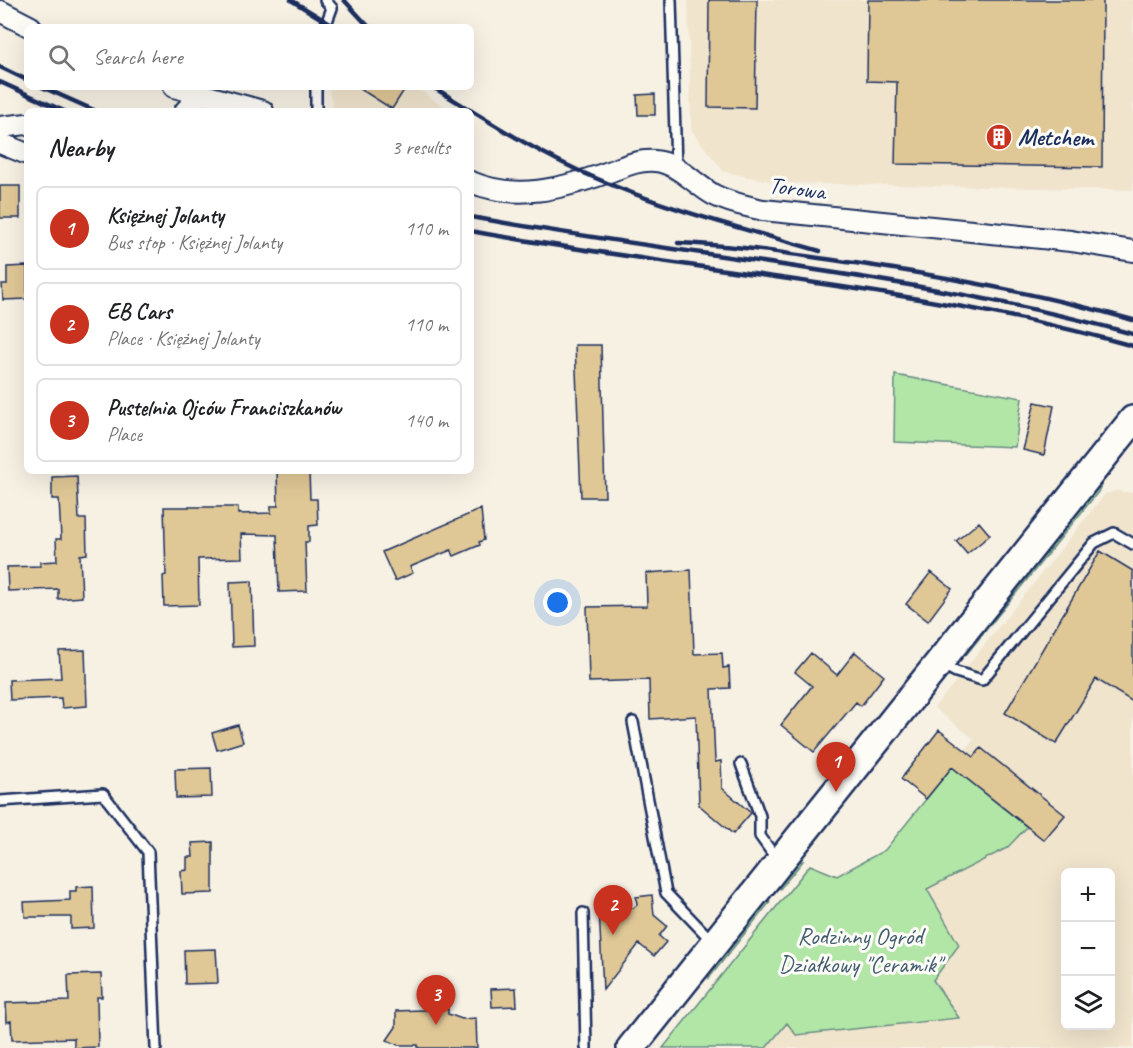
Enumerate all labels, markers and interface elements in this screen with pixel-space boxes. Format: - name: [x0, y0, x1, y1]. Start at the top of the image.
- search box: [24, 24, 474, 90]
- icon: search: [45, 41, 78, 74]
- text: Search here: [93, 43, 183, 71]
- building icon: Metchem: [984, 122, 1014, 152]
- place label: Metchem: [1018, 122, 1095, 152]
- text: Nearby: [48, 131, 113, 164]
- text: 3 results: [391, 135, 450, 160]
- street label: Torowa: [767, 170, 829, 207]
- text: Księżnej Jolanty: [107, 202, 224, 230]
- text: 1: [65, 216, 74, 241]
- text: 110 m: [405, 216, 448, 241]
- text: Bus stop · Księżnej Jolanty: [107, 230, 282, 255]
- text: EB Cars: [107, 298, 172, 326]
- text: 2: [65, 312, 74, 337]
- text: 110 m: [405, 312, 448, 337]
- text: Place · Księżnej Jolanty: [107, 326, 260, 351]
- text: Pustelnia Ojców Franciszkanów: [107, 394, 341, 422]
- text: 3: [65, 408, 74, 433]
- text: 140 m: [405, 408, 448, 433]
- text: Place: [107, 422, 142, 447]
- your location: [543, 588, 572, 617]
- pin: 1: [816, 742, 856, 792]
- map controls: [1061, 868, 1115, 1030]
- button: +: [1061, 868, 1115, 922]
- pin: 2: [594, 886, 632, 935]
- park label: Rodzinny Ogród Działkowy "Ceramik": [779, 921, 947, 979]
- button: −: [1061, 922, 1115, 976]
- pin: 3: [416, 976, 456, 1025]
- button: layers: [1061, 976, 1115, 1030]

